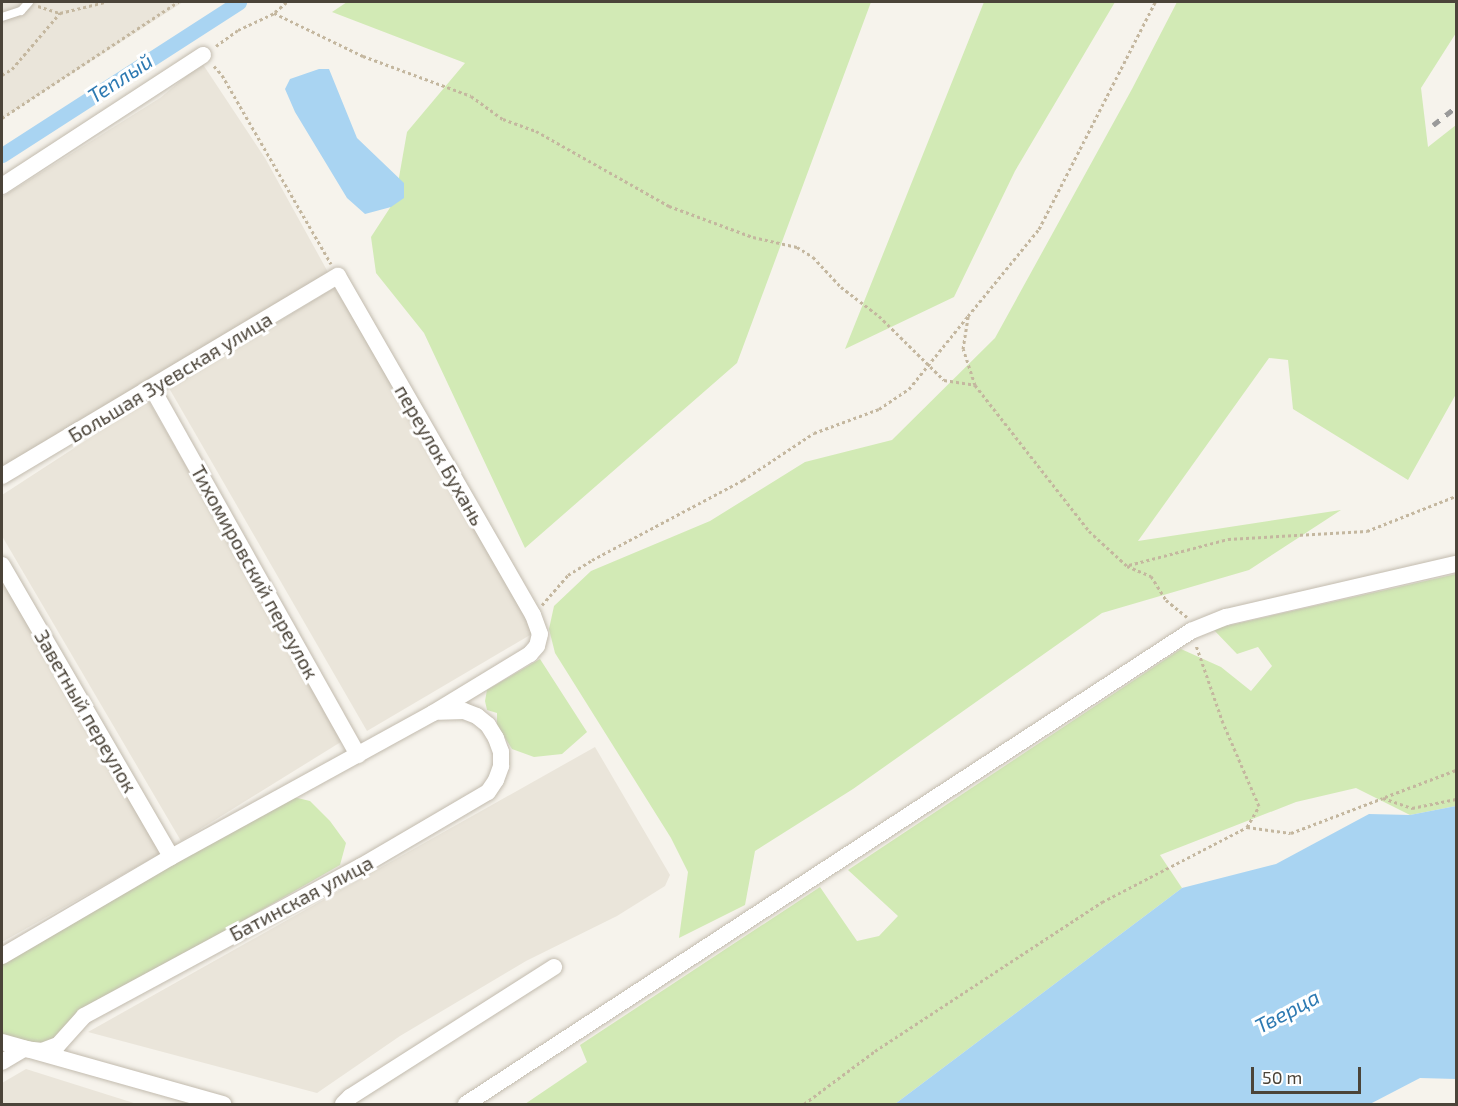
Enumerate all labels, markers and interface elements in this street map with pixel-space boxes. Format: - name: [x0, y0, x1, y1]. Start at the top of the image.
- water label: Теплый: [83, 48, 157, 108]
- street label: Большая Зуевская улица: [64, 307, 276, 447]
- street label: переулок Бухань: [390, 380, 490, 530]
- street label: Тихомировский переулок: [186, 461, 324, 683]
- street label: Заветный переулок: [30, 625, 142, 797]
- street label: Батинская улица: [225, 850, 377, 946]
- water label: Тверца: [1250, 984, 1324, 1038]
- scale bar: [1254, 1055, 1364, 1093]
- text: 50 m: [1262, 1066, 1302, 1088]

